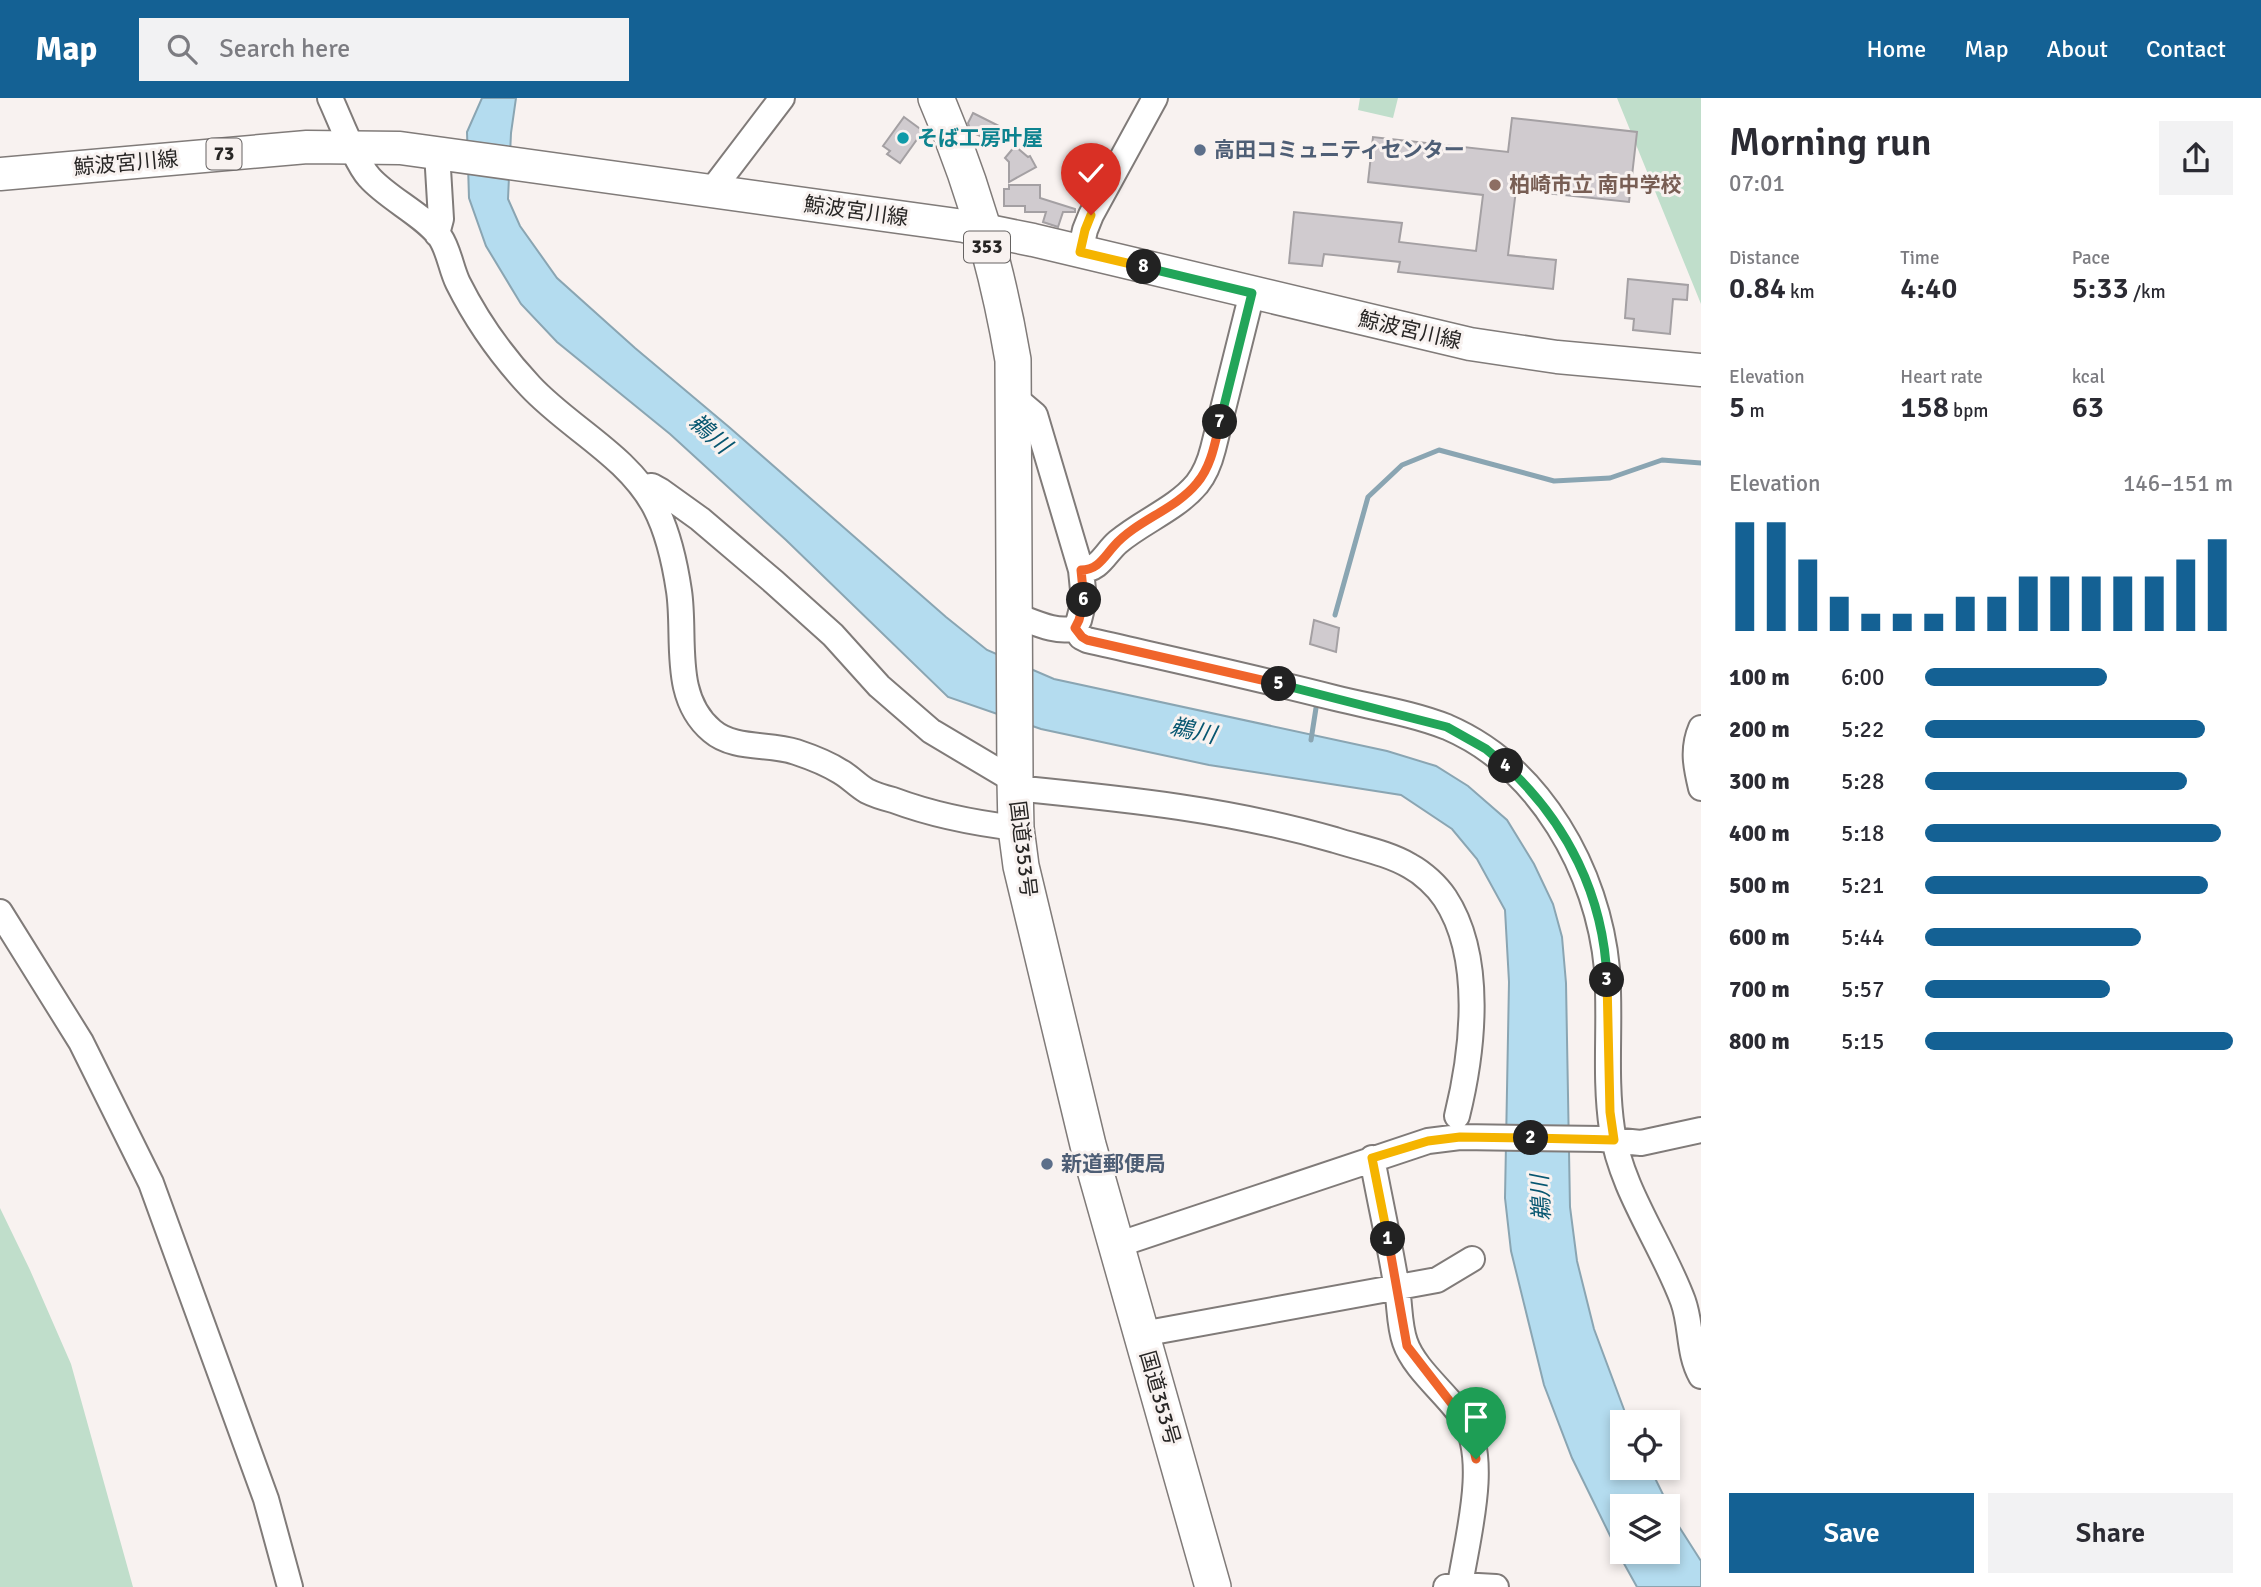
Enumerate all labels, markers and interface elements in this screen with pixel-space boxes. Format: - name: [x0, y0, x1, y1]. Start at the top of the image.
- search box: [139, 18, 629, 81]
- text: Map: [35, 29, 97, 70]
- icon: search: [163, 30, 201, 68]
- text: Search here: [219, 33, 350, 65]
- text: Home: [1866, 34, 1926, 64]
- text: Map: [1964, 34, 2009, 64]
- text: About: [2047, 34, 2108, 64]
- text: Contact: [2146, 34, 2226, 64]
- text: Morning run: [1729, 119, 1932, 166]
- button: share: [2159, 121, 2233, 195]
- place label: そば工房叶屋: [917, 125, 1043, 151]
- marker: そば工房叶屋: [895, 130, 911, 146]
- place label: 高田コミュニティセンター: [1214, 137, 1465, 163]
- road number: 73: [206, 138, 242, 170]
- marker: 高田コミュニティセンター: [1192, 142, 1208, 158]
- pin: [1061, 143, 1121, 215]
- street label: 鯨波宮川線: [73, 145, 179, 181]
- icon: check: [1072, 154, 1110, 192]
- text: 07:01: [1729, 169, 1785, 198]
- place label: 柏崎市立 南中学校: [1509, 172, 1682, 198]
- marker: 柏崎市立 南中学校: [1487, 177, 1503, 193]
- street label: 鯨波宮川線: [802, 191, 910, 231]
- road number: 353: [964, 232, 1010, 262]
- text: Distance: [1729, 246, 1800, 270]
- text: Time: [1900, 246, 1939, 270]
- text: Pace: [2072, 246, 2110, 270]
- pin: 8: [1126, 250, 1162, 284]
- text: 8: [1138, 254, 1149, 278]
- text: 0.84: [1729, 270, 1786, 307]
- text: 4:40: [1900, 270, 1957, 307]
- text: 5:33: [2072, 270, 2129, 307]
- text: km: [1786, 280, 1815, 304]
- text: /km: [2129, 280, 2166, 304]
- street label: 鯨波宮川線: [1356, 306, 1464, 354]
- text: Elevation: [1729, 365, 1805, 389]
- text: Heart rate: [1900, 365, 1983, 389]
- text: kcal: [2072, 365, 2105, 389]
- text: 5: [1729, 389, 1745, 426]
- text: 158: [1900, 389, 1949, 426]
- text: 63: [2072, 389, 2104, 426]
- text: m: [1745, 399, 1765, 423]
- text: bpm: [1949, 399, 1988, 423]
- pin: 7: [1202, 404, 1238, 440]
- water label: 鵜川: [683, 408, 739, 462]
- text: 7: [1214, 409, 1225, 433]
- text: Elevation: [1729, 469, 1821, 498]
- text: 146–151 m: [2123, 469, 2233, 498]
- pin: 6: [1066, 582, 1102, 618]
- text: 6: [1078, 587, 1089, 611]
- text: 100 m: [1729, 663, 1790, 692]
- text: 6:00: [1841, 663, 1884, 692]
- pin: 5: [1262, 666, 1296, 702]
- text: 5: [1273, 671, 1284, 695]
- water label: 鵜川: [1167, 712, 1221, 751]
- text: 200 m: [1729, 715, 1790, 744]
- text: 5:22: [1841, 715, 1884, 744]
- pin: 4: [1488, 748, 1524, 784]
- text: 4: [1500, 753, 1511, 777]
- text: 300 m: [1729, 767, 1790, 796]
- text: 5:28: [1841, 767, 1884, 796]
- street label: 国道353号: [1004, 799, 1042, 899]
- text: 400 m: [1729, 819, 1790, 848]
- text: 5:18: [1841, 819, 1884, 848]
- text: 500 m: [1729, 871, 1790, 900]
- text: 5:21: [1841, 871, 1884, 900]
- text: 600 m: [1729, 923, 1790, 952]
- text: 5:44: [1841, 923, 1884, 952]
- pin: 3: [1590, 962, 1624, 998]
- text: 3: [1601, 967, 1612, 991]
- text: 700 m: [1729, 975, 1790, 1004]
- text: 5:57: [1841, 975, 1884, 1004]
- text: 800 m: [1729, 1027, 1790, 1056]
- text: 5:15: [1841, 1027, 1884, 1056]
- pin: 2: [1514, 1121, 1548, 1156]
- text: 2: [1525, 1125, 1536, 1149]
- place label: 新道郵便局: [1061, 1151, 1166, 1177]
- marker: 新道郵便局: [1039, 1156, 1055, 1172]
- water label: 鵜川: [1525, 1171, 1557, 1222]
- pin: 1: [1370, 1222, 1406, 1256]
- text: 1: [1382, 1226, 1393, 1250]
- street label: 国道353号: [1134, 1348, 1186, 1448]
- pin: [1446, 1387, 1506, 1459]
- icon: arrive: [1457, 1398, 1495, 1436]
- map controls: [1610, 1410, 1680, 1564]
- button: locate: [1610, 1410, 1680, 1480]
- button: Save: [1729, 1493, 1974, 1573]
- button: Share: [1988, 1493, 2233, 1573]
- button: layers: [1610, 1494, 1680, 1564]

